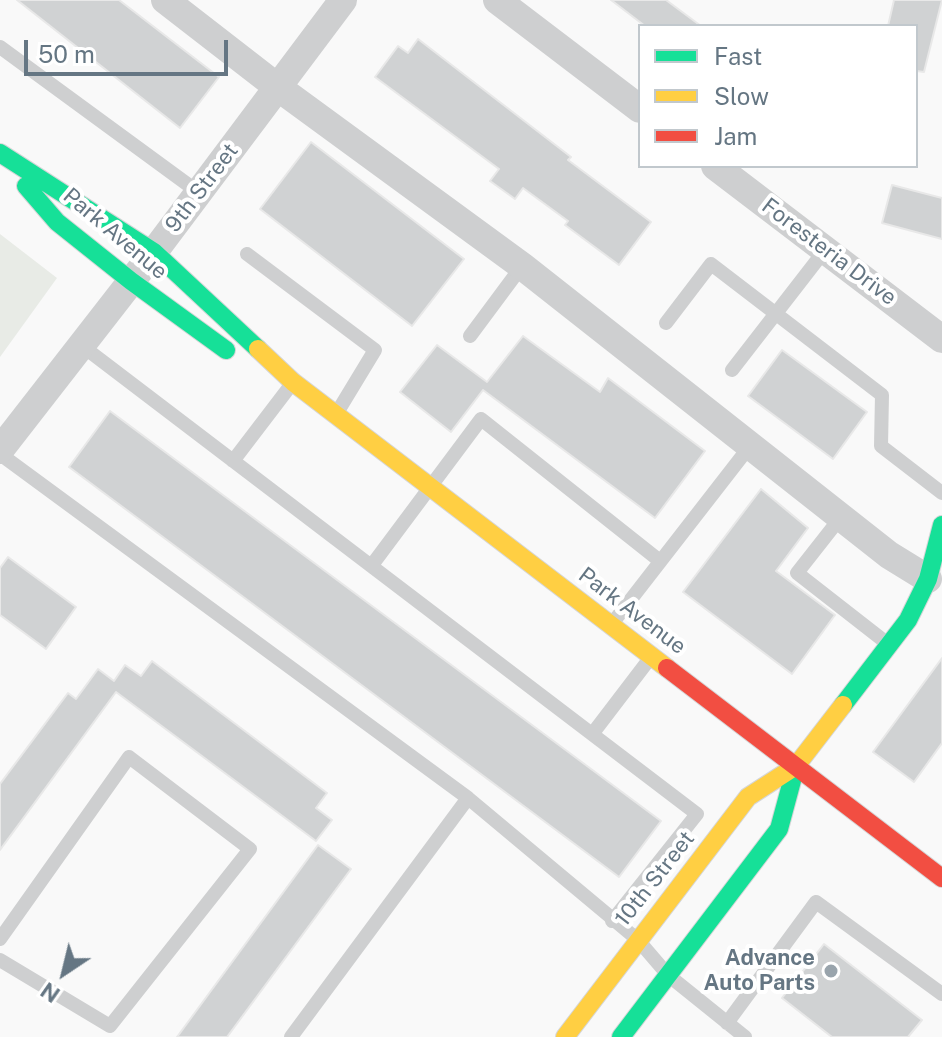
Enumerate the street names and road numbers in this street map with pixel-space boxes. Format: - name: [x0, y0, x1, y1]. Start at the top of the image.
- street label: 9th Street: [160, 138, 244, 238]
- street label: Park Avenue: [58, 183, 172, 285]
- street label: Foresteria Drive: [756, 193, 902, 311]
- street label: Park Avenue: [573, 562, 691, 660]
- street label: 10th Street: [610, 826, 700, 932]

